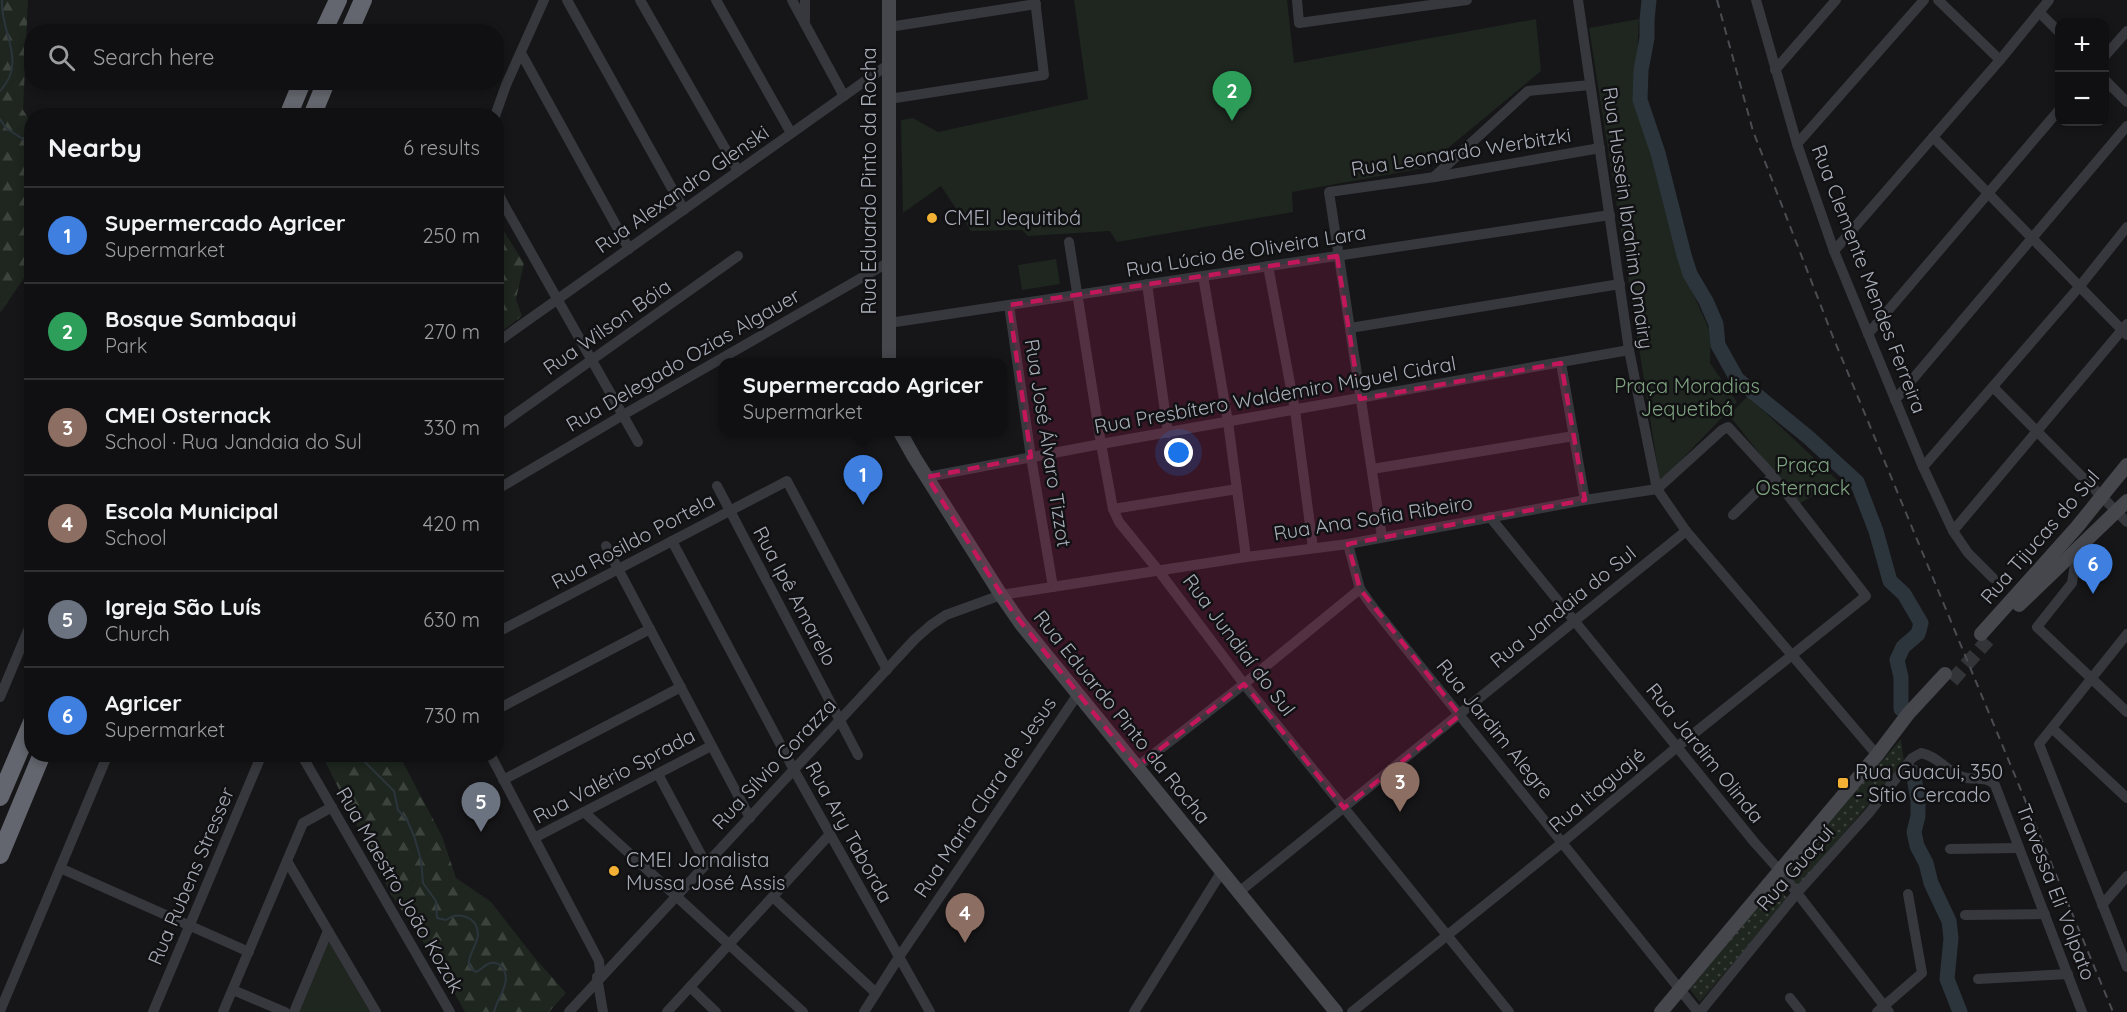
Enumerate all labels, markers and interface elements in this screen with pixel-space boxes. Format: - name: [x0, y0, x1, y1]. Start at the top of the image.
- map controls: [2055, 18, 2109, 126]
- button: +: [2055, 18, 2109, 72]
- search box: [24, 24, 504, 90]
- icon: search: [45, 41, 78, 74]
- text: Search here: [93, 43, 214, 71]
- street label: Rua Eduardo Pinto da Rocha: [856, 47, 881, 315]
- pin: 2: [1212, 72, 1252, 121]
- button: −: [2055, 72, 2109, 126]
- street label: Rua Hussein Ibrahim Omairy: [1598, 85, 1659, 351]
- street label: Rua Alexandro Glenski: [590, 119, 773, 258]
- street label: Rua Leonardo Werbitzki: [1349, 122, 1573, 181]
- text: Nearby: [48, 131, 142, 164]
- text: 6 results: [403, 135, 480, 160]
- street label: Rua Clemente Mendes Ferreira: [1807, 141, 1932, 417]
- place label: CMEI Jequitibá: [944, 205, 1081, 230]
- text: Supermercado Agricer: [105, 209, 345, 237]
- marker: CMEI Jequitibá: [925, 211, 939, 225]
- street label: Rua Lúcio de Oliveira Lara: [1124, 219, 1368, 282]
- text: 1: [64, 223, 71, 248]
- text: 250 m: [422, 223, 480, 248]
- text: Supermarket: [105, 237, 225, 262]
- street label: Rua Wilson Bóia: [538, 273, 675, 380]
- street label: Rua Delegado Ozias Algauer: [561, 282, 804, 437]
- text: Bosque Sambaqui: [105, 305, 296, 333]
- text: 2: [62, 319, 73, 344]
- text: 270 m: [423, 319, 480, 344]
- text: Park: [105, 333, 147, 358]
- street label: Rua José Álvaro Tizzot: [1020, 337, 1077, 549]
- street label: Rua Presbítero Waldemiro Miguel Cidral: [1092, 350, 1458, 439]
- popup: [719, 358, 1007, 436]
- text: Supermercado Agricer: [743, 371, 983, 399]
- park label: Praça Moradias Jequetibá: [1614, 373, 1760, 421]
- text: Supermarket: [743, 399, 863, 424]
- text: CMEI Osternack: [105, 401, 271, 429]
- text: 3: [62, 415, 73, 440]
- text: 330 m: [423, 415, 480, 440]
- text: School · Rua Jandaia do Sul: [105, 429, 362, 454]
- your location: [1164, 438, 1193, 467]
- park label: Praça Osternack: [1755, 452, 1851, 500]
- pin: 1: [844, 456, 882, 505]
- street label: Rua Tijucas do Sul: [1975, 465, 2105, 609]
- street label: Rua Rosildo Portela: [547, 487, 719, 594]
- street label: Rua Ana Sofia Ribeiro: [1272, 489, 1474, 546]
- text: Escola Municipal: [105, 497, 279, 525]
- text: 4: [62, 511, 73, 536]
- text: 420 m: [423, 511, 480, 536]
- street label: Rua Ipê Amarelo: [748, 522, 843, 670]
- text: School: [105, 525, 167, 550]
- street label: Rua Jandaia do Sul: [1485, 540, 1641, 673]
- pin: 6: [2074, 544, 2112, 594]
- street label: Rua Jundiaí do Sul: [1178, 569, 1301, 721]
- text: Igreja São Luís: [105, 593, 261, 621]
- street label: Rua Eduardo Pinto da Rocha: [1029, 605, 1216, 828]
- text: 5: [62, 607, 73, 632]
- text: 630 m: [423, 607, 480, 632]
- text: Church: [105, 621, 170, 646]
- street label: Rua Jardim Alegre: [1431, 654, 1559, 804]
- street label: Rua Jardim Olinda: [1641, 678, 1770, 828]
- text: Agricer: [105, 689, 182, 717]
- street label: Rua Maria Clara de Jesus: [908, 692, 1061, 902]
- street label: Rua Sílvio Corazza: [706, 693, 841, 834]
- text: 6: [62, 703, 73, 728]
- text: 730 m: [424, 703, 480, 728]
- text: Supermarket: [105, 717, 225, 742]
- street label: Rua Valério Sprada: [529, 722, 699, 829]
- street label: Rua Itaguajé: [1543, 742, 1650, 837]
- street label: Rua Ary Taborda: [800, 757, 899, 907]
- place label: Rua Guacui, 350 - Sítio Cercado: [1855, 759, 2003, 807]
- pin: 3: [1380, 762, 1420, 812]
- marker: Rua Guacui, 350 - Sítio Cercado: [1836, 776, 1850, 790]
- street label: Rua Maestro João Kozak: [331, 782, 470, 997]
- pin: 5: [462, 782, 500, 832]
- street label: Rua Rubens Stresser: [142, 783, 239, 969]
- street label: Travessa Eli Volpato: [2011, 800, 2102, 983]
- street label: Rua Guaçuí: [1751, 819, 1839, 916]
- place label: CMEI Jornalista Mussa José Assis: [626, 847, 785, 895]
- marker: CMEI Jornalista Mussa José Assis: [607, 864, 621, 878]
- pin: 4: [946, 894, 984, 943]

